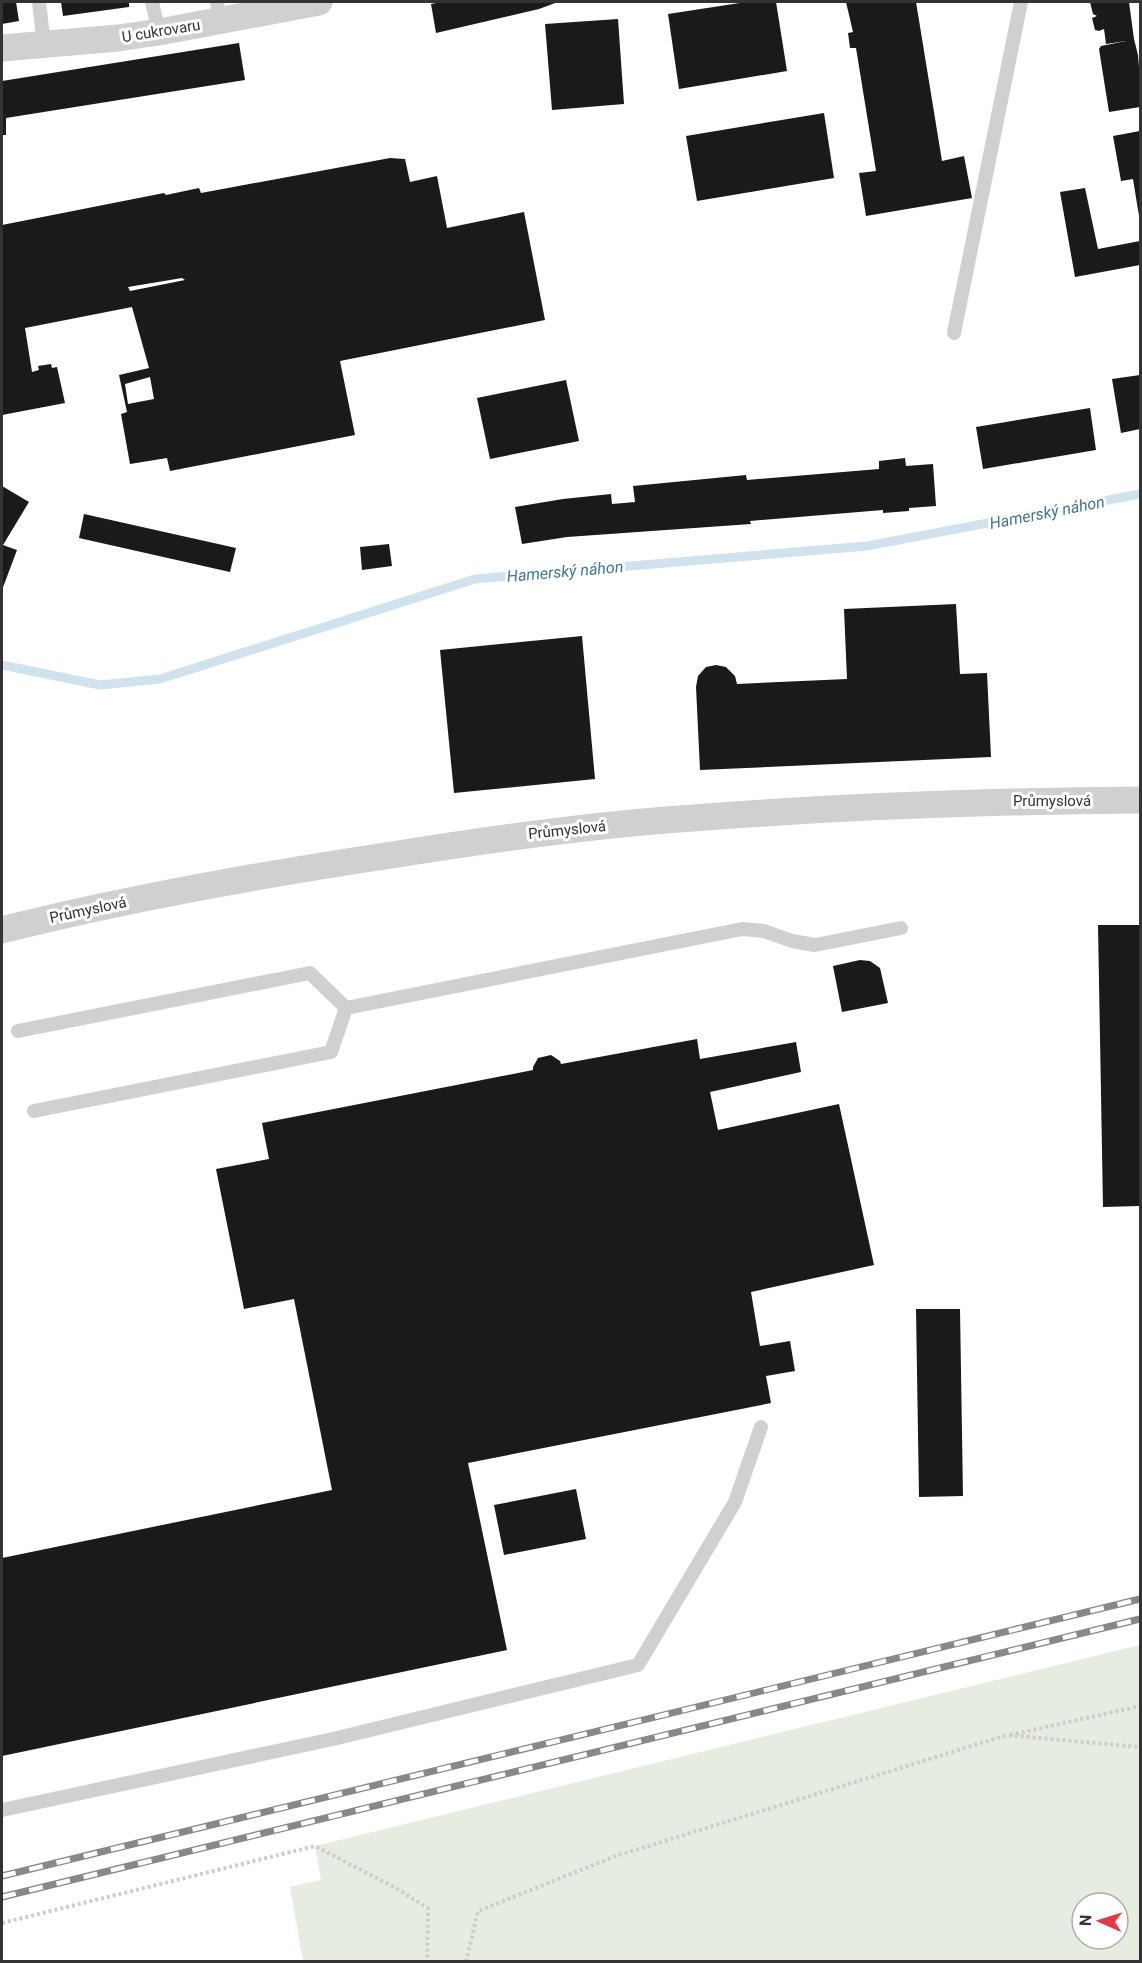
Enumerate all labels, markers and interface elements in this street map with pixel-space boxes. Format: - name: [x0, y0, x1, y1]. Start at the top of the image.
- street label: U cukrovaru: [120, 16, 202, 46]
- water label: Hamerský náhon: [988, 492, 1106, 533]
- water label: Hamerský náhon: [506, 557, 624, 586]
- street label: Průmyslová: [1013, 792, 1091, 810]
- street label: Průmyslová: [527, 817, 607, 843]
- street label: Průmyslová: [48, 893, 128, 927]
- north arrow: [1070, 1891, 1130, 1951]
- text: N: [1076, 1914, 1095, 1926]

